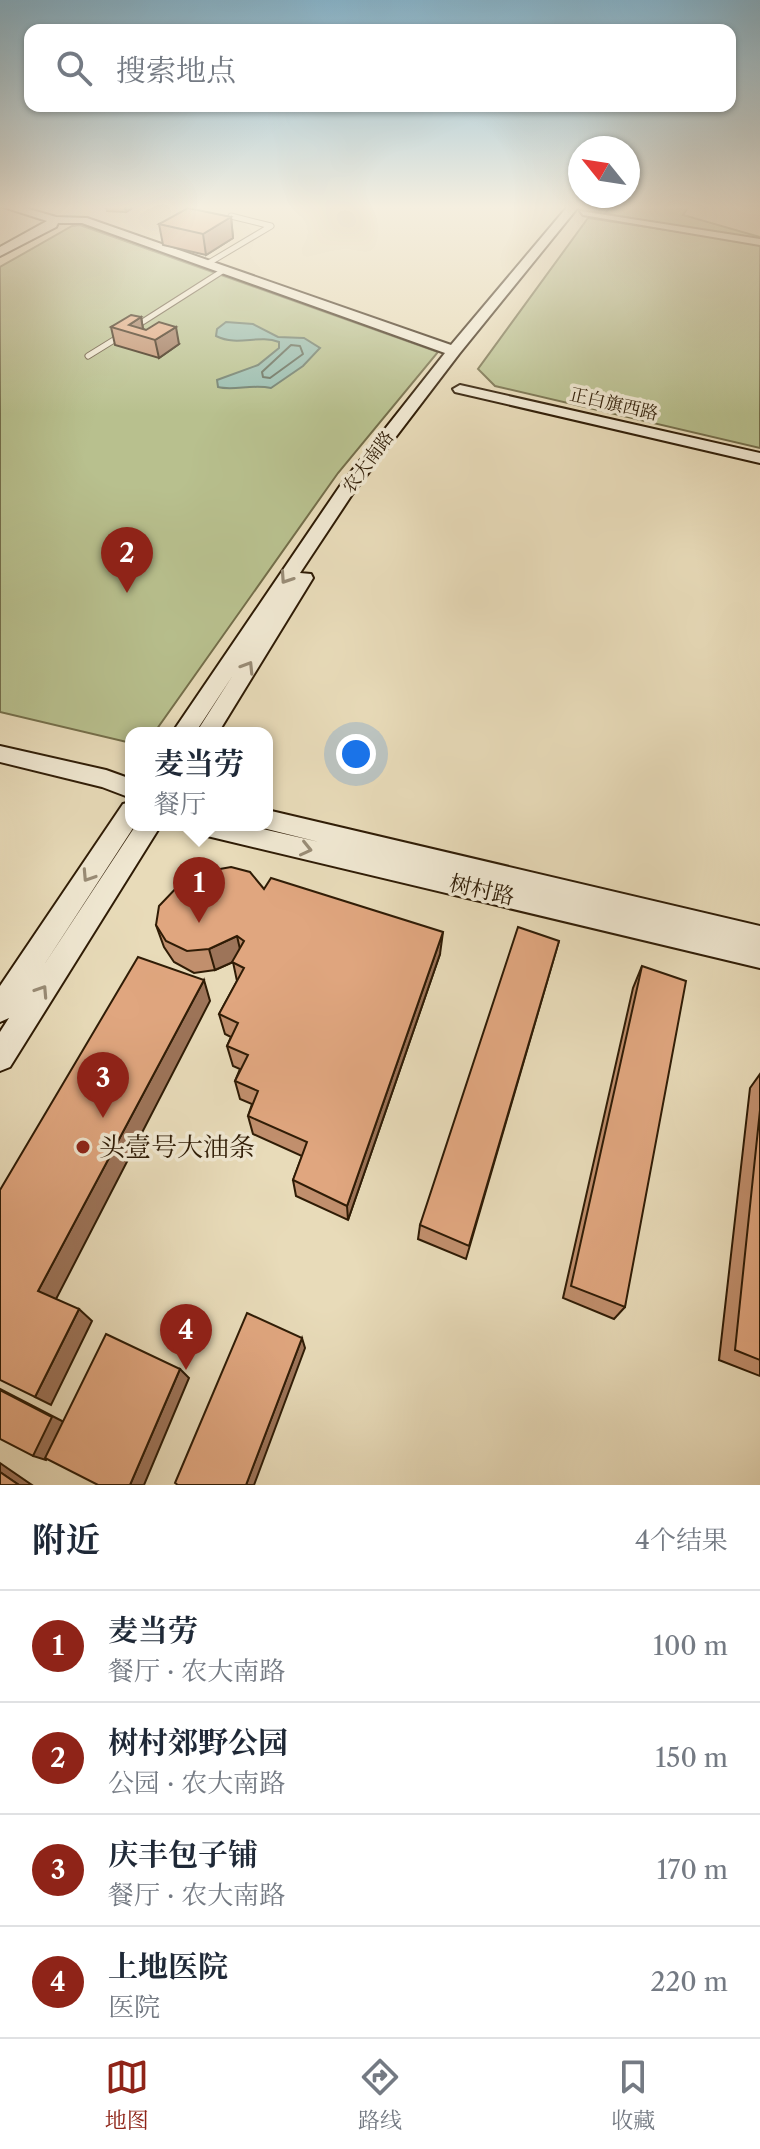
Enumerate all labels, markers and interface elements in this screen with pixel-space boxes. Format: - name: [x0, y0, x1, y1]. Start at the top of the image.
- search box: [24, 24, 736, 112]
- icon: search: [52, 46, 96, 90]
- text: 搜索地点: [116, 52, 236, 89]
- north arrow: [568, 136, 640, 208]
- street label: 正白旗西路: [568, 383, 660, 425]
- street label: 农大南路: [338, 427, 398, 497]
- pin: 2: [101, 527, 153, 593]
- one-way arrow: [281, 569, 296, 583]
- one-way arrow: [238, 661, 254, 676]
- popup: [125, 727, 273, 831]
- your location: [336, 734, 376, 774]
- text: 麦当劳: [154, 745, 244, 782]
- text: 餐厅: [154, 788, 206, 820]
- one-way arrow: [299, 840, 313, 857]
- pin: 1: [173, 857, 225, 923]
- one-way arrow: [83, 867, 98, 882]
- street label: 树村路: [447, 869, 517, 911]
- one-way arrow: [33, 985, 48, 1000]
- pin: 3: [77, 1052, 129, 1118]
- place label: 头壹号大油条: [99, 1131, 255, 1163]
- marker: 头壹号大油条: [74, 1138, 92, 1156]
- pin: 4: [160, 1304, 212, 1370]
- text: 附近: [32, 1519, 100, 1561]
- text: 4个结果: [635, 1524, 728, 1556]
- text: 麦当劳: [108, 1612, 198, 1649]
- text: 1: [52, 1630, 64, 1662]
- text: 100 m: [653, 1630, 728, 1662]
- text: 餐厅 · 农大南路: [108, 1655, 285, 1687]
- text: 树村郊野公园: [108, 1724, 288, 1761]
- text: 2: [50, 1742, 66, 1774]
- text: 150 m: [655, 1742, 728, 1774]
- text: 公园 · 农大南路: [108, 1767, 285, 1799]
- text: 庆丰包子铺: [108, 1836, 258, 1873]
- text: 3: [51, 1854, 65, 1886]
- text: 170 m: [657, 1854, 728, 1886]
- text: 餐厅 · 农大南路: [108, 1879, 285, 1911]
- text: 上地医院: [108, 1948, 228, 1985]
- text: 4: [50, 1966, 66, 1998]
- text: 220 m: [650, 1966, 728, 1998]
- text: 医院: [108, 1991, 160, 2023]
- tab: 地图: [105, 2055, 149, 2134]
- tab: 路线: [358, 2055, 402, 2134]
- tab: 收藏: [611, 2055, 655, 2134]

